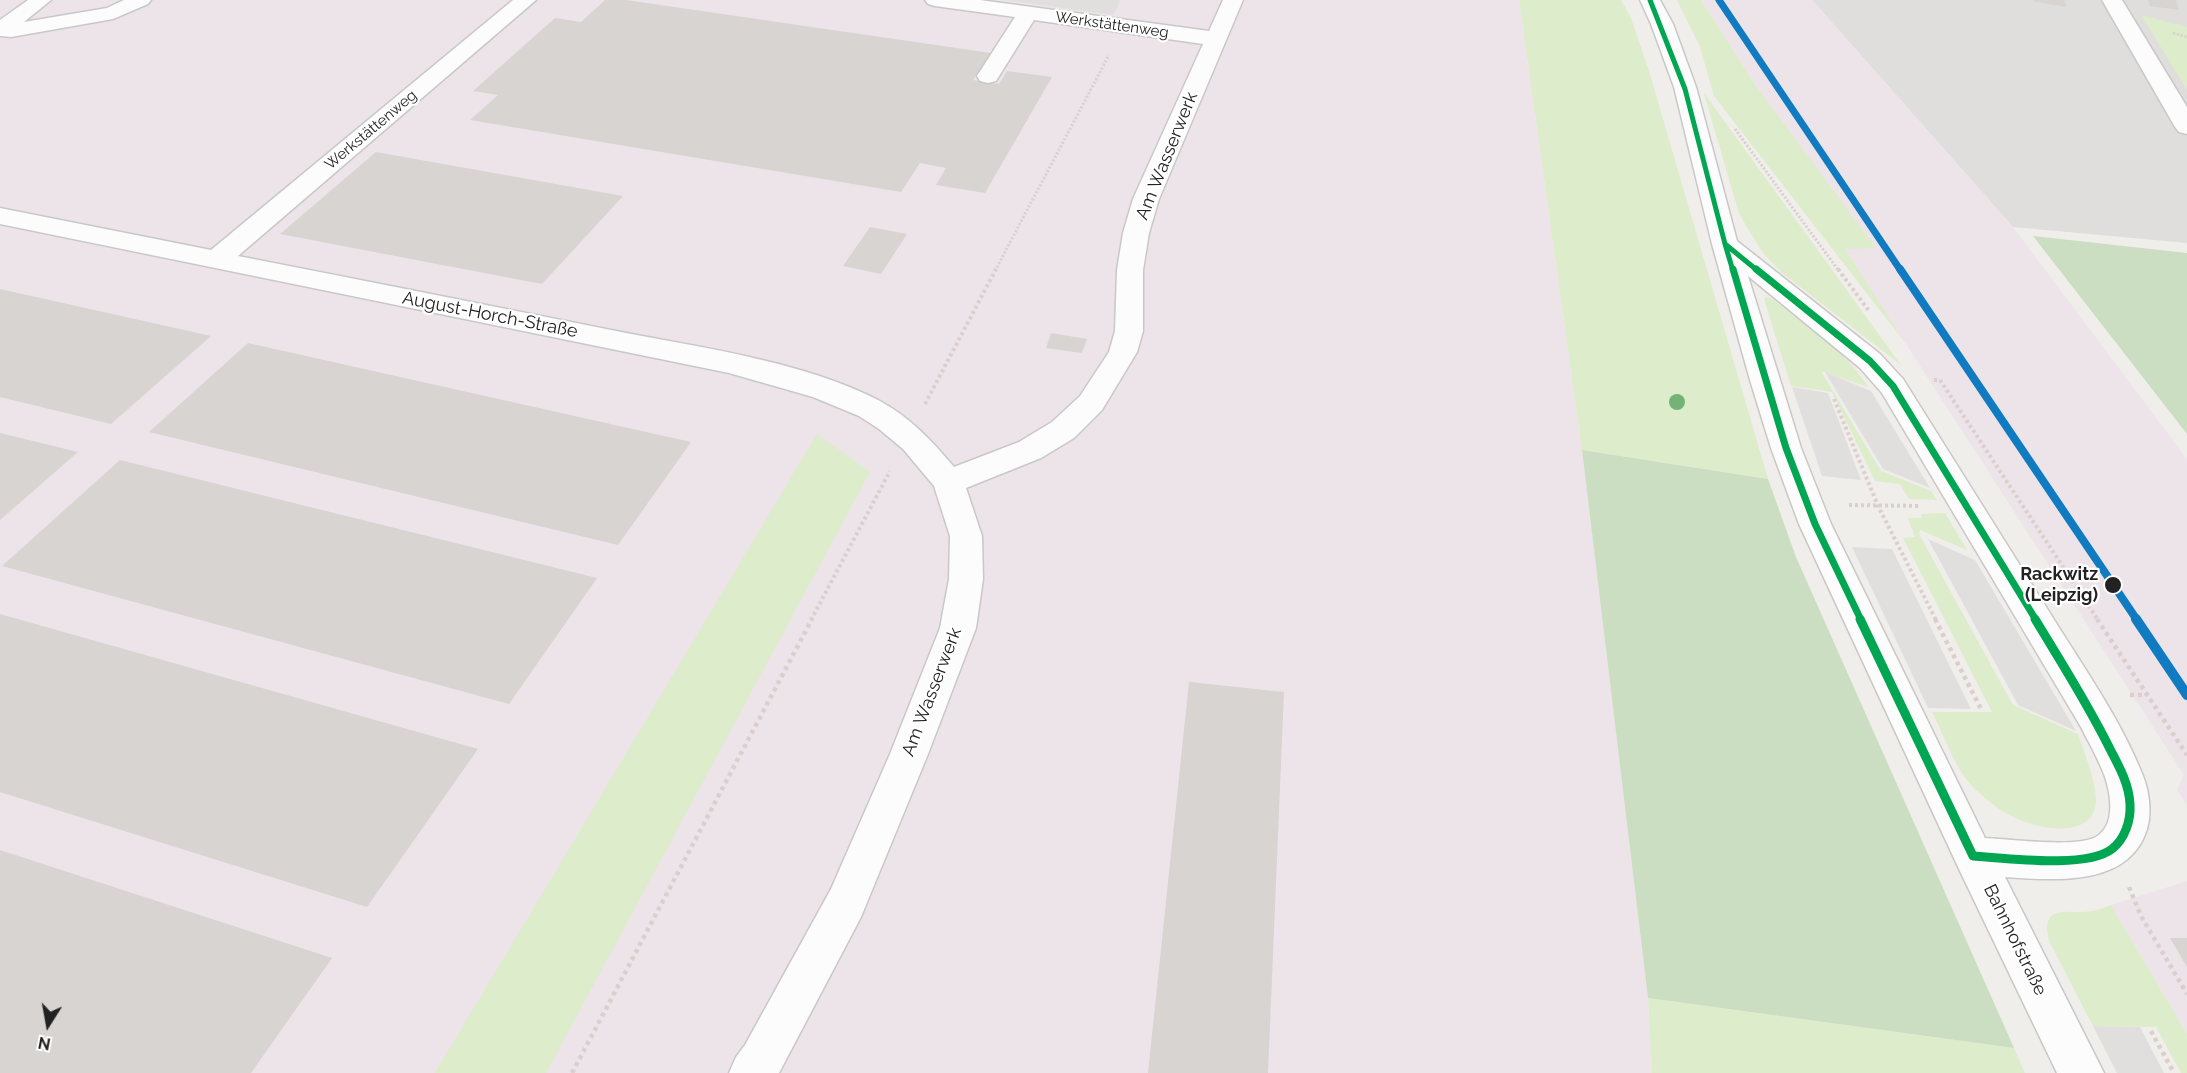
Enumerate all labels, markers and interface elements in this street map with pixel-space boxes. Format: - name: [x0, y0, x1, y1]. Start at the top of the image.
- street label: Werkstättenweg: [1054, 8, 1170, 42]
- street label: Werkstättenweg: [321, 86, 421, 174]
- street label: Am Wasserwerk: [1132, 89, 1202, 223]
- street label: August-Horch-Straße: [401, 287, 579, 343]
- place label: Rackwitz (Leipzig): [2020, 564, 2098, 606]
- marker: Rackwitz (Leipzig): [2103, 575, 2123, 595]
- street label: Am Wasserwerk: [898, 625, 966, 759]
- street label: Bahnhofstraße: [1979, 881, 2051, 999]
- north arrow: [18, 995, 78, 1055]
- text: N: [37, 1033, 52, 1054]

